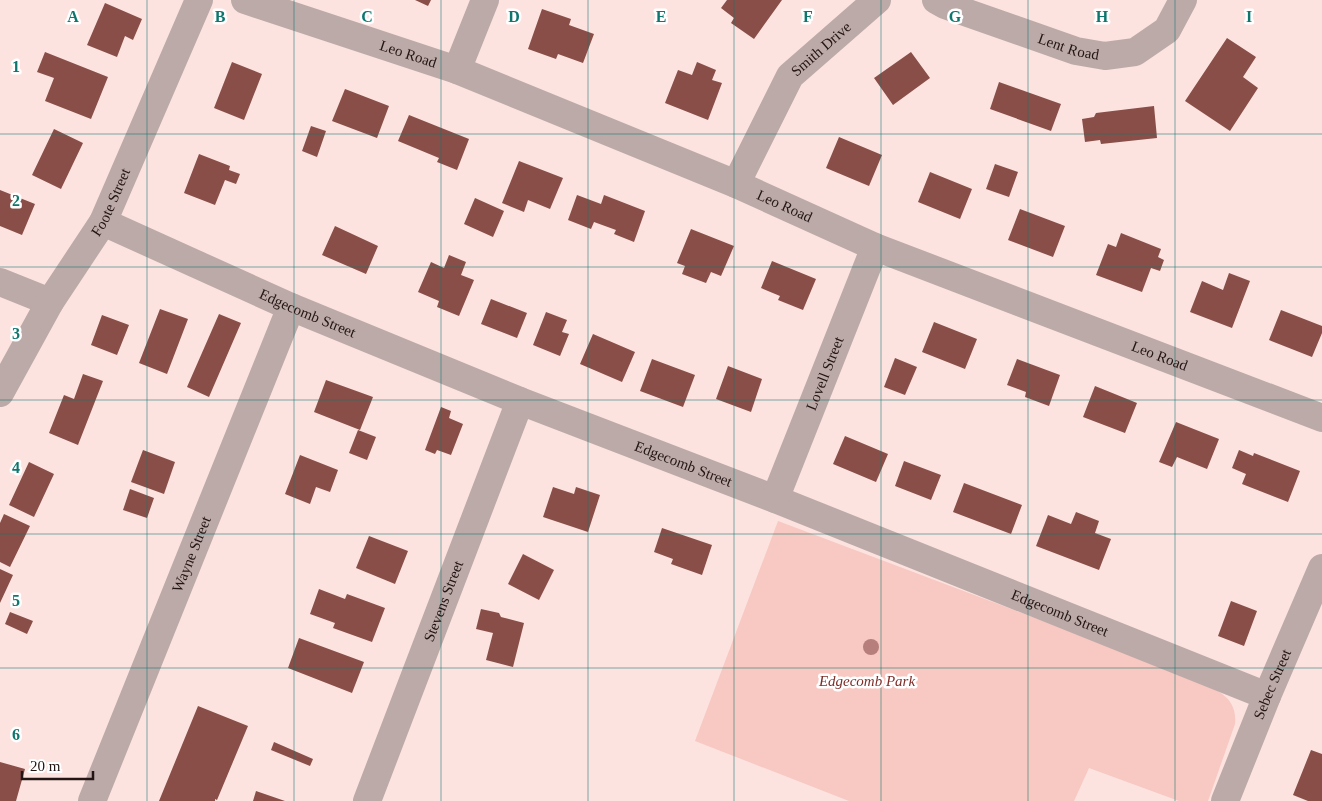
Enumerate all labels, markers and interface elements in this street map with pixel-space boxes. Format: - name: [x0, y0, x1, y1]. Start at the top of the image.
- text: A: [67, 8, 79, 25]
- text: B: [215, 8, 226, 25]
- text: C: [361, 8, 373, 25]
- text: D: [508, 8, 520, 25]
- text: E: [656, 8, 666, 25]
- text: F: [803, 8, 813, 25]
- text: G: [949, 8, 962, 25]
- text: H: [1096, 8, 1109, 25]
- text: I: [1246, 8, 1252, 25]
- street label: Smith Drive: [788, 18, 854, 79]
- street label: Lent Road: [1036, 30, 1101, 63]
- street label: Leo Road: [378, 37, 439, 71]
- text: 1: [12, 58, 20, 75]
- street label: Foote Street: [88, 165, 134, 239]
- street label: Leo Road: [755, 187, 815, 226]
- text: 2: [12, 192, 20, 209]
- street label: Edgecomb Street: [257, 286, 359, 341]
- text: 3: [12, 325, 20, 342]
- street label: Lovell Street: [803, 334, 847, 413]
- street label: Leo Road: [1129, 338, 1190, 374]
- street label: Edgecomb Street: [633, 438, 735, 490]
- text: 4: [12, 459, 20, 476]
- street label: Wayne Street: [169, 513, 214, 594]
- street label: Stevens Street: [421, 558, 466, 644]
- street label: Edgecomb Street: [1009, 587, 1111, 640]
- text: 5: [12, 592, 20, 609]
- street label: Sebec Street: [1251, 646, 1295, 722]
- park label: Edgecomb Park: [818, 673, 915, 689]
- text: 6: [12, 726, 20, 743]
- scale bar: [22, 748, 94, 780]
- text: 20 m: [30, 758, 61, 774]

